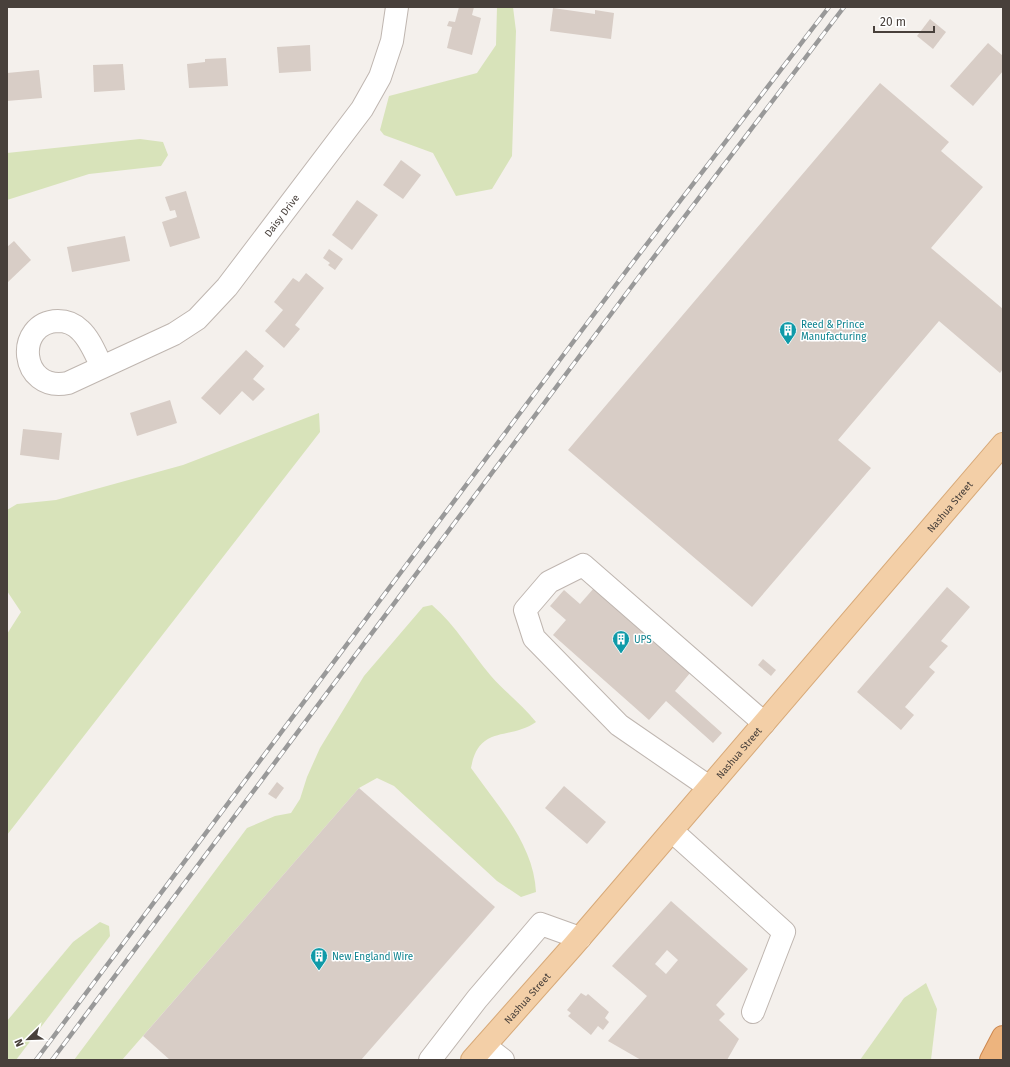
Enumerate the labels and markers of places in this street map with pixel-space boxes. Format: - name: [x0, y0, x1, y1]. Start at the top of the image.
- place label: Reed & Prince Manufacturing: [801, 319, 867, 343]
- building icon: Reed & Prince Manufacturing: [778, 320, 798, 345]
- building icon: UPS: [611, 629, 631, 654]
- place label: UPS: [634, 634, 652, 646]
- building icon: New England Wire: [309, 946, 329, 971]
- place label: New England Wire: [332, 951, 413, 963]

